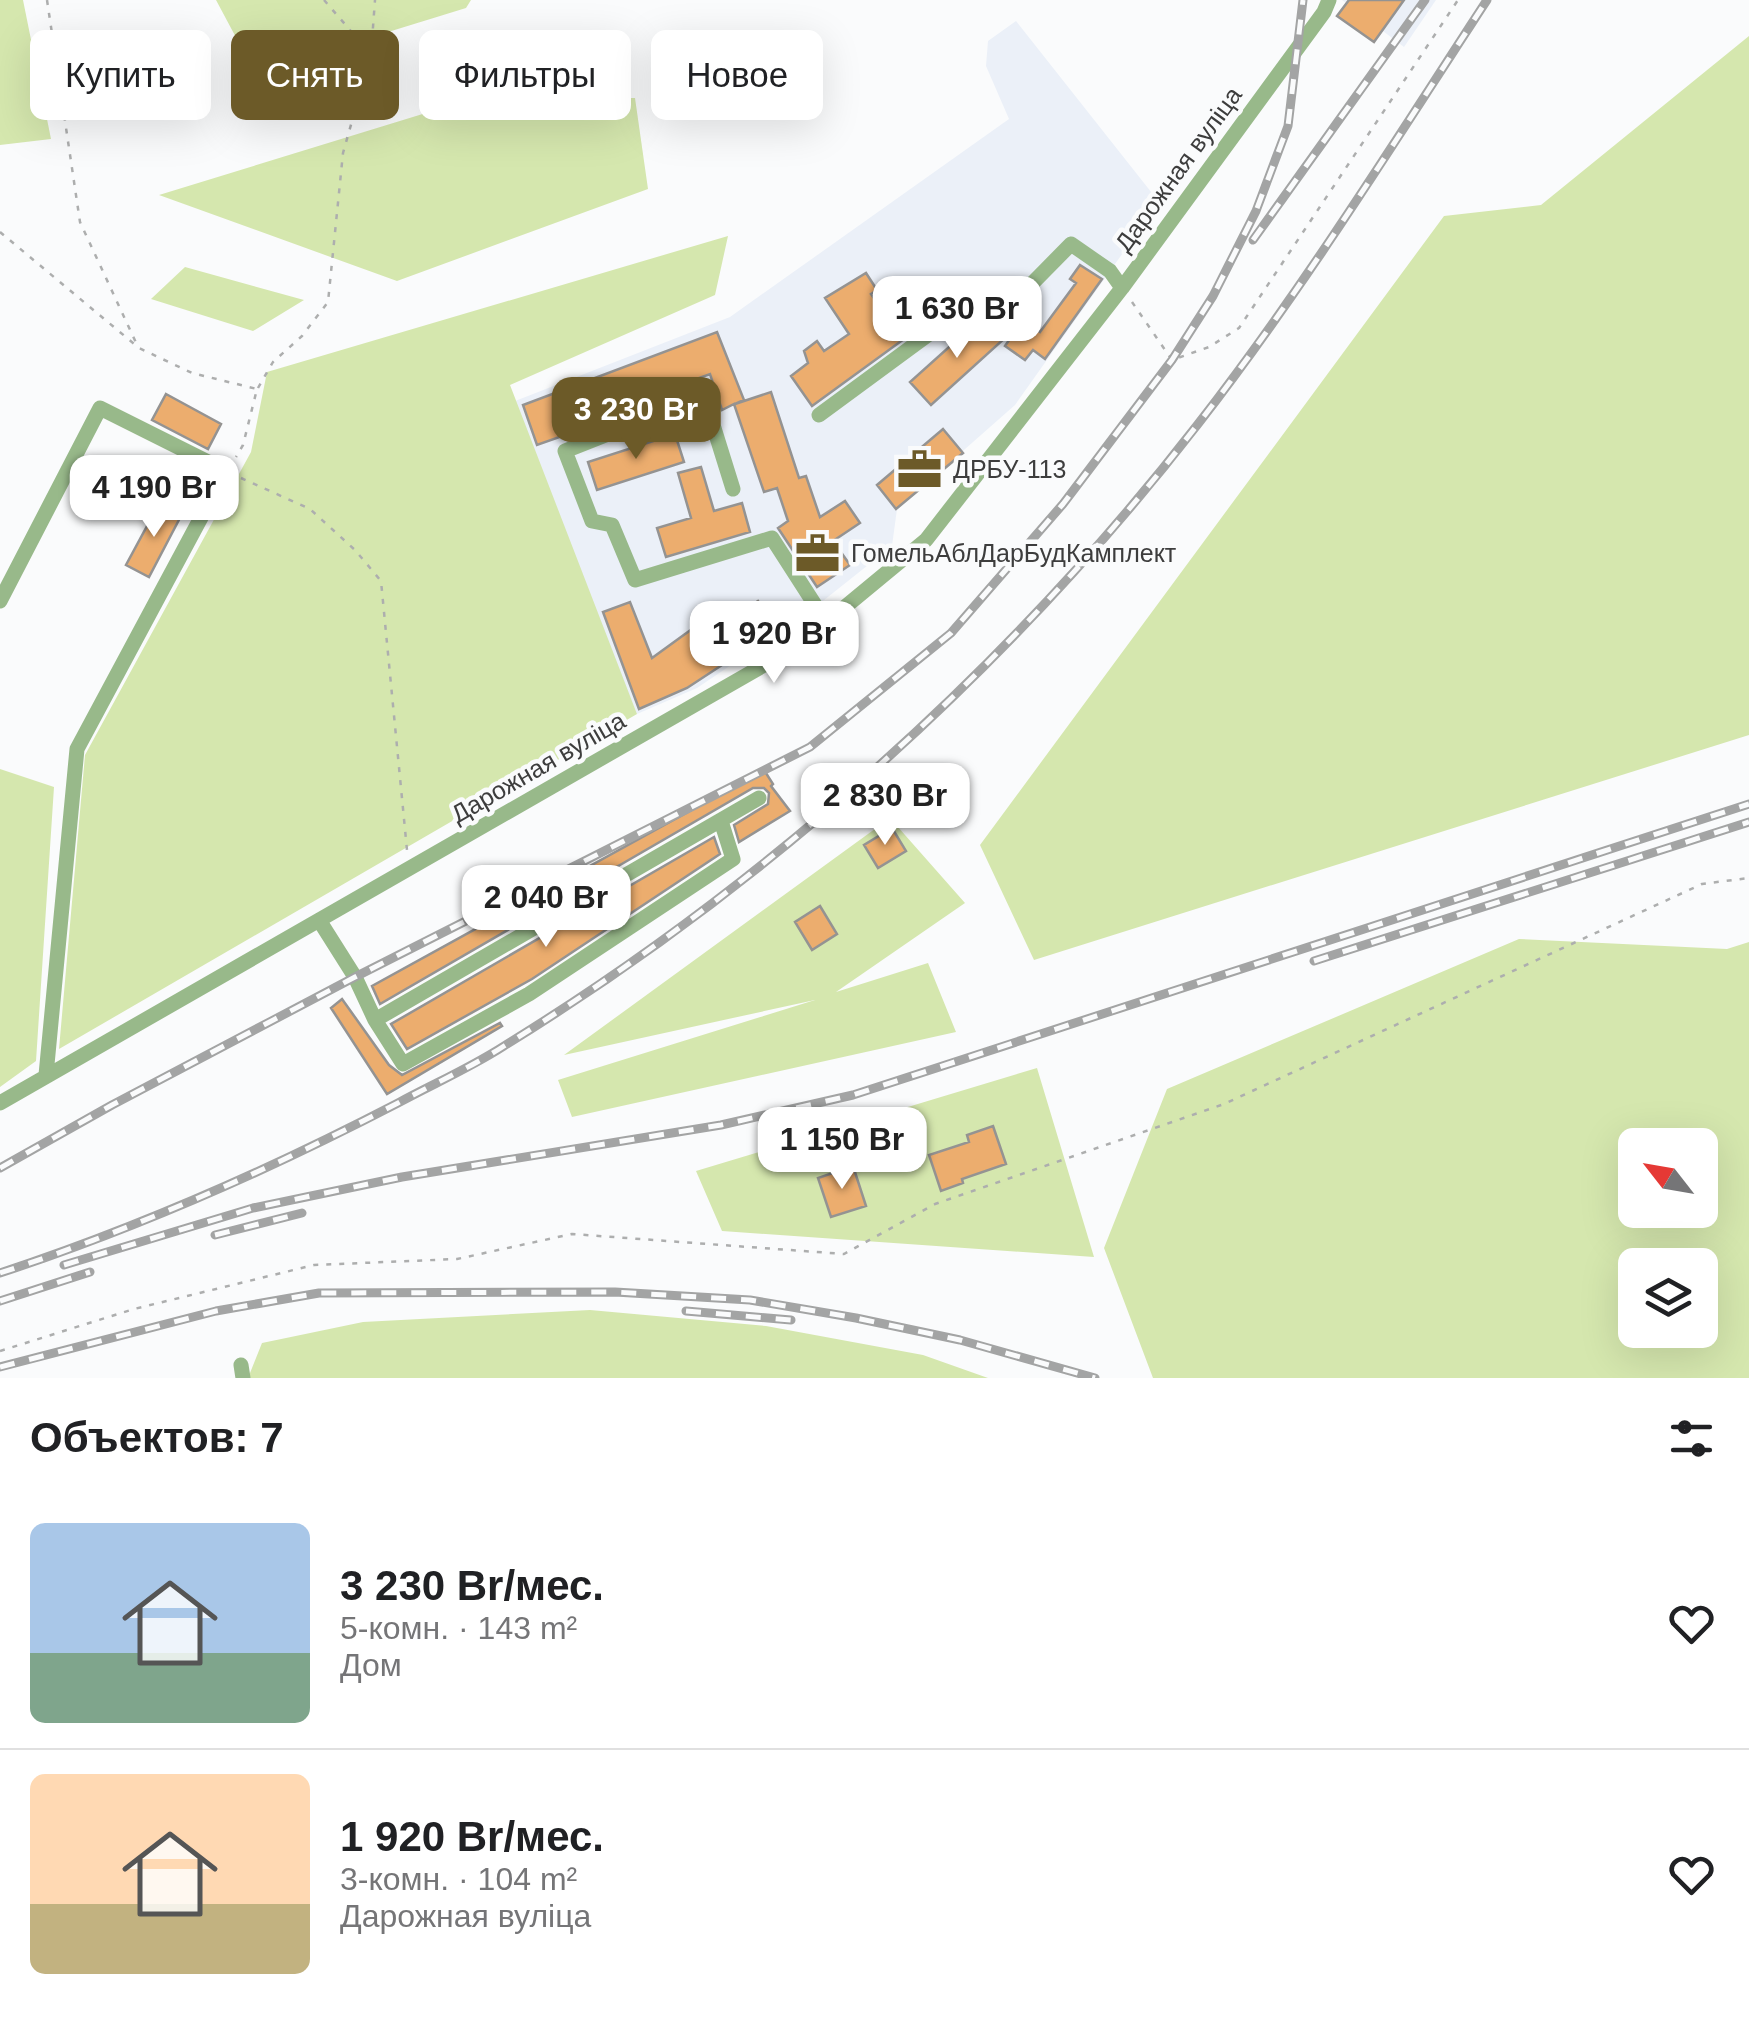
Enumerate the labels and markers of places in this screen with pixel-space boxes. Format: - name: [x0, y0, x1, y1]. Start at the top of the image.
- pin: 1 630 Br: [854, 276, 1060, 361]
- pin: 3 230 Br: [533, 377, 739, 462]
- office icon: ДРБУ-113: [896, 445, 944, 493]
- pin: 4 190 Br: [51, 455, 257, 540]
- place label: ДРБУ-113: [953, 455, 1067, 483]
- office icon: ГомельАблДарБудКамплект: [794, 529, 842, 577]
- place label: ГомельАблДарБудКамплект: [851, 539, 1177, 567]
- pin: 1 920 Br: [671, 601, 877, 686]
- pin: 2 830 Br: [782, 763, 988, 848]
- pin: 2 040 Br: [443, 865, 649, 950]
- pin: 1 150 Br: [739, 1107, 945, 1192]

